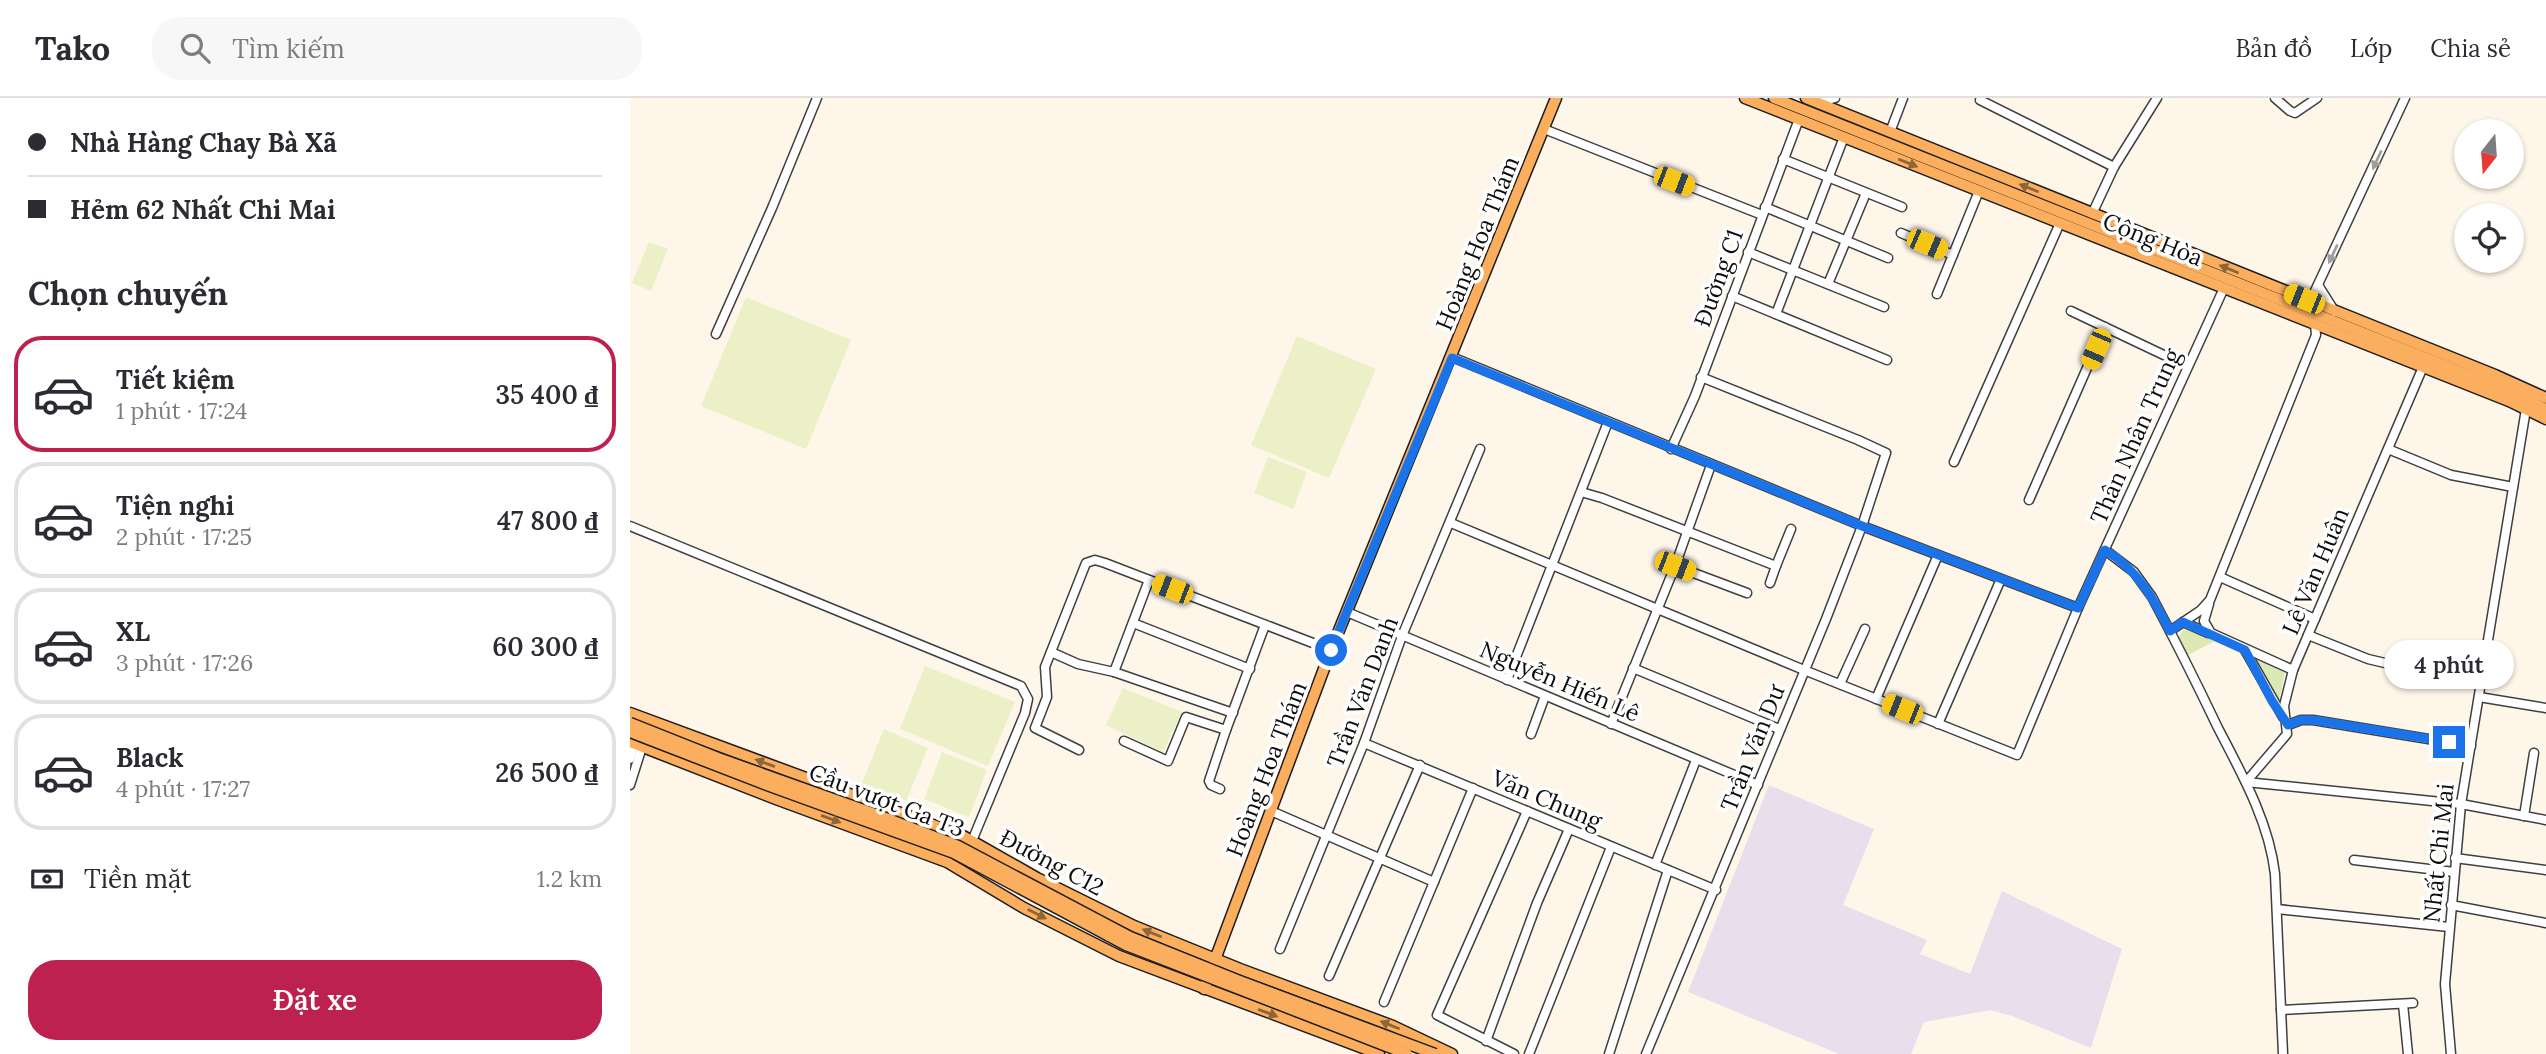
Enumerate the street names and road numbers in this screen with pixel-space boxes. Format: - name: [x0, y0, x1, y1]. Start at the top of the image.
- street label: Hoàng Hoa Thám: [1429, 152, 1525, 334]
- street label: Cộng Hòa: [2099, 206, 2207, 272]
- street label: Đường C1: [1687, 225, 1749, 331]
- street label: Thân Nhân Trung: [2083, 343, 2187, 528]
- street label: Lê Văn Huân: [2275, 503, 2355, 639]
- street label: Trần Văn Danh: [1320, 612, 1404, 772]
- street label: Nguyễn Hiến Lê: [1476, 634, 1644, 728]
- street label: Hoàng Hoa Thám: [1219, 677, 1313, 861]
- street label: Trần Văn Dư: [1714, 680, 1791, 815]
- street label: Cầu vượt Ga T3: [805, 757, 969, 843]
- street label: Văn Chung: [1487, 762, 1608, 836]
- street label: Nhất Chi Mai: [2416, 782, 2460, 924]
- street label: Đường C12: [995, 822, 1109, 902]

